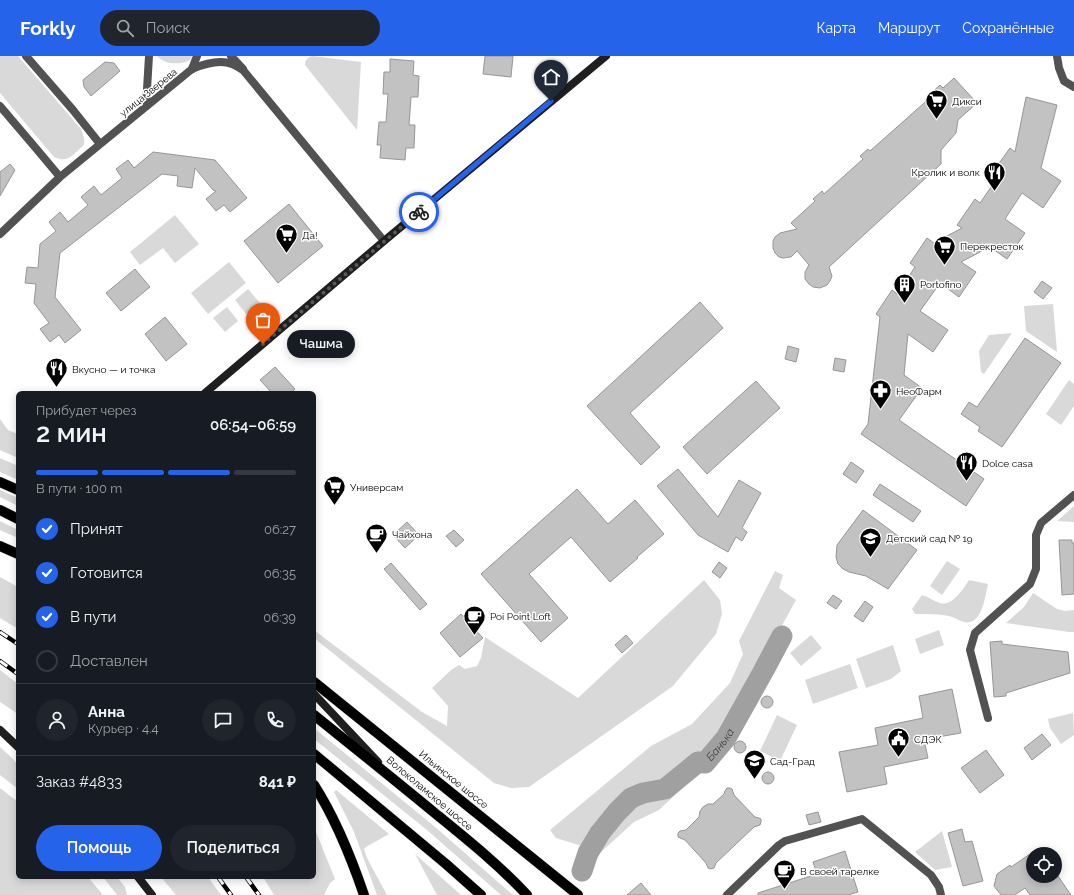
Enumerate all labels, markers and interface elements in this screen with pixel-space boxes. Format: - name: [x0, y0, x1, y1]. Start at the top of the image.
- search box: [100, 10, 380, 46]
- text: Forkly: [20, 17, 76, 39]
- icon: search: [114, 17, 136, 39]
- text: Поиск: [146, 19, 190, 37]
- text: Карта: [817, 20, 856, 36]
- text: Маршрут: [878, 20, 940, 36]
- text: Сохранённые: [962, 20, 1054, 36]
- pin: [534, 60, 568, 101]
- street label: улица Зверева: [118, 66, 179, 119]
- icon: home: [540, 66, 562, 88]
- supermarket icon: Дикси: [923, 88, 949, 121]
- place label: Дикси: [952, 96, 982, 107]
- restaurant icon: Кролик и волк: [982, 159, 1008, 192]
- place label: Кролик и волк: [911, 167, 980, 178]
- courier: [399, 192, 439, 232]
- icon: bike: [408, 201, 430, 223]
- supermarket icon: Да!: [274, 222, 300, 255]
- place label: Да!: [302, 230, 317, 241]
- supermarket icon: Перекресток: [931, 233, 957, 266]
- place label: Перекресток: [960, 241, 1024, 252]
- building icon: Portofino: [891, 271, 917, 304]
- place label: Portofino: [920, 279, 962, 290]
- pin: [246, 303, 280, 344]
- icon: bag: [252, 309, 274, 331]
- callout: Чашма: [287, 330, 355, 358]
- text: Чашма: [299, 336, 343, 351]
- restaurant icon: Вкусно — и точка: [43, 356, 69, 389]
- place label: Вкусно — и точка: [72, 364, 155, 375]
- pharmacy icon: НеоФарм: [868, 378, 894, 411]
- place label: НеоФарм: [896, 386, 942, 397]
- text: Прибудет через: [36, 403, 136, 418]
- text: 06:54–06:59: [210, 416, 296, 434]
- text: 2 мин: [36, 418, 107, 448]
- restaurant icon: Dolce casa: [953, 450, 979, 483]
- place label: Dolce casa: [982, 458, 1033, 469]
- supermarket icon: Универсам: [321, 474, 347, 507]
- text: В пути · 100 m: [36, 481, 122, 496]
- place label: Универсам: [350, 482, 403, 493]
- icon: check: [36, 518, 58, 540]
- text: Принят: [70, 520, 123, 538]
- cafe icon: Чайхона: [363, 521, 389, 554]
- text: 06:27: [264, 522, 296, 537]
- school or university icon: Детский сад № 19: [858, 525, 884, 558]
- place label: Чайхона: [392, 529, 432, 540]
- place label: Детский сад № 19: [886, 533, 973, 544]
- icon: check: [36, 562, 58, 584]
- text: Готовится: [70, 564, 143, 582]
- text: 06:35: [264, 566, 296, 581]
- cafe icon: Poi Point Loft: [462, 603, 488, 636]
- icon: check: [36, 606, 58, 628]
- text: В пути: [70, 608, 117, 626]
- text: 06:39: [263, 610, 296, 625]
- place label: Poi Point Loft: [490, 611, 552, 622]
- text: Доставлен: [70, 652, 148, 670]
- button: person: [36, 699, 78, 741]
- button: chat: [202, 699, 244, 741]
- button: phone: [254, 699, 296, 741]
- text: Анна: [88, 703, 125, 721]
- text: Курьер · 4.4: [88, 721, 159, 736]
- water label: Банька: [704, 726, 737, 764]
- public building icon: СДЭК: [886, 726, 912, 759]
- place label: СДЭК: [914, 734, 942, 745]
- street label: Ильинское шоссе: [417, 748, 490, 811]
- school or university icon: Сад-Град: [741, 748, 767, 781]
- street label: Волоколамское шоссе: [384, 754, 475, 833]
- place label: Сад-Град: [770, 756, 815, 767]
- text: Заказ #4833: [36, 773, 122, 791]
- text: 841 ₽: [259, 773, 296, 791]
- button: Помощь: [36, 825, 162, 871]
- button: Поделиться: [170, 825, 296, 871]
- map controls: [1026, 847, 1062, 883]
- button: locate: [1026, 847, 1062, 883]
- cafe icon: В своей тарелке: [771, 858, 797, 891]
- place label: В своей тарелке: [800, 866, 879, 877]

